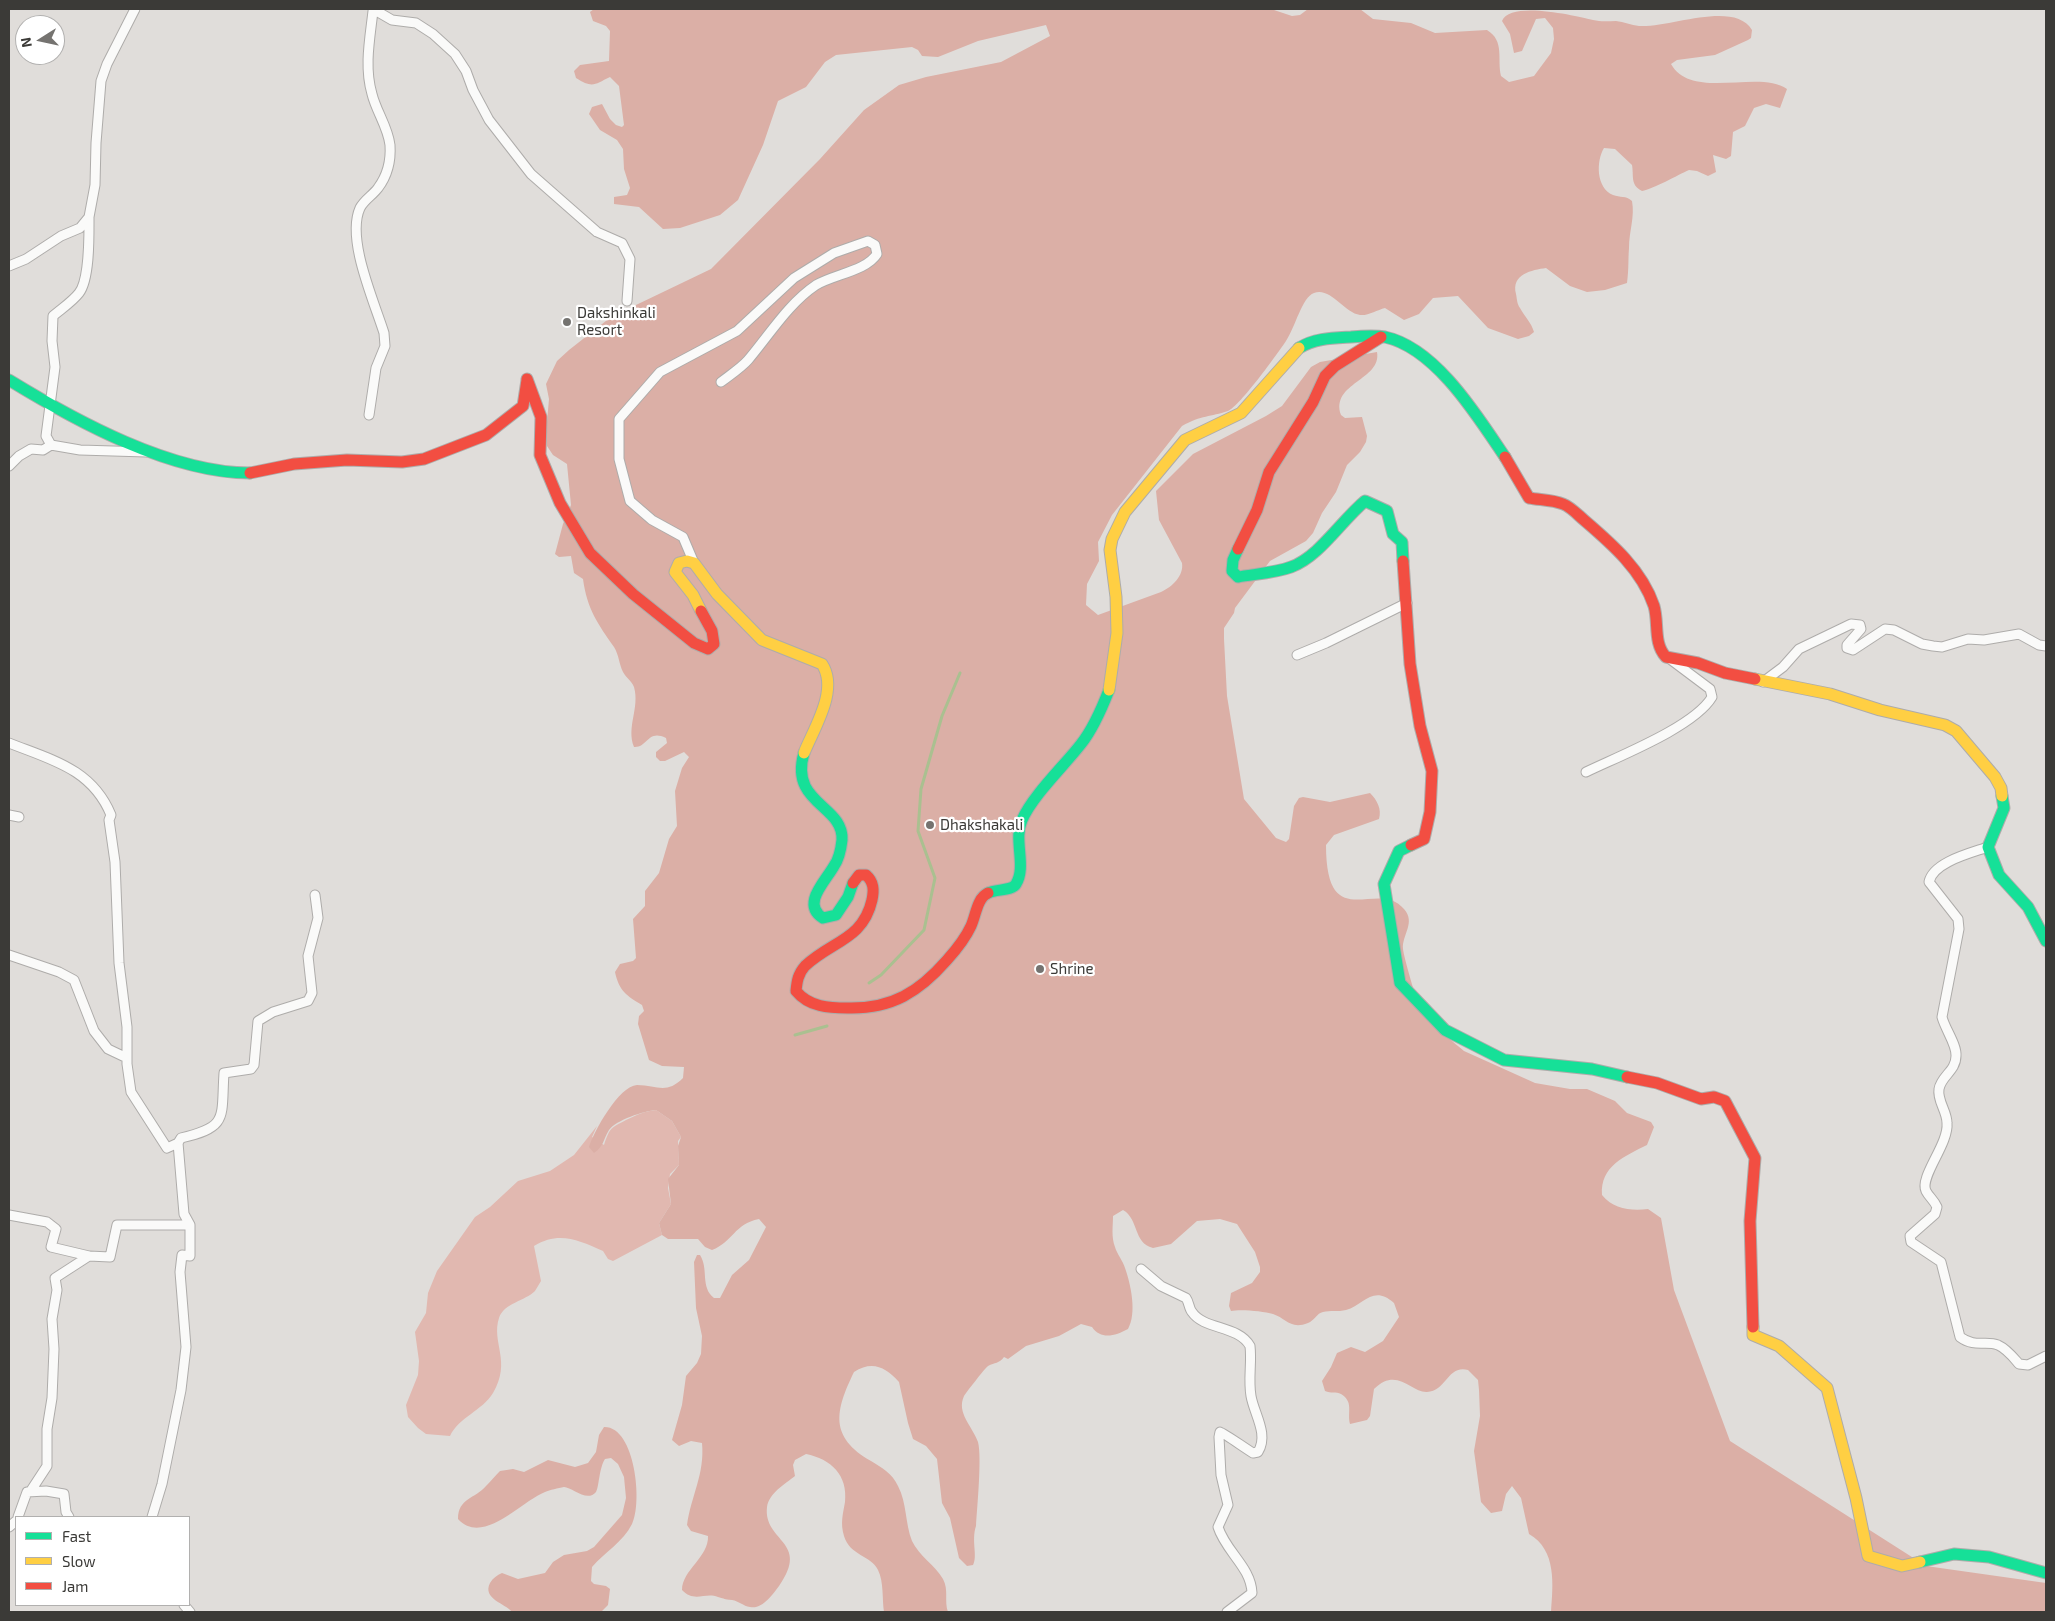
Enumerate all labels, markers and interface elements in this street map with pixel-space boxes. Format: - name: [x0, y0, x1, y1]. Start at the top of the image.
- north arrow: [15, 15, 65, 65]
- text: N: [16, 36, 35, 49]
- place label: Dakshinkali Resort: [577, 304, 656, 339]
- marker: Dakshinkali Resort: [561, 316, 573, 328]
- place label: Dhakshakali: [940, 816, 1023, 834]
- marker: Dhakshakali: [924, 819, 936, 831]
- place label: Shrine: [1050, 960, 1094, 978]
- marker: Shrine: [1034, 963, 1046, 975]
- legend: [15, 1516, 190, 1606]
- text: Fast: [62, 1527, 91, 1545]
- text: Slow: [62, 1552, 96, 1570]
- text: Jam: [62, 1577, 88, 1595]

